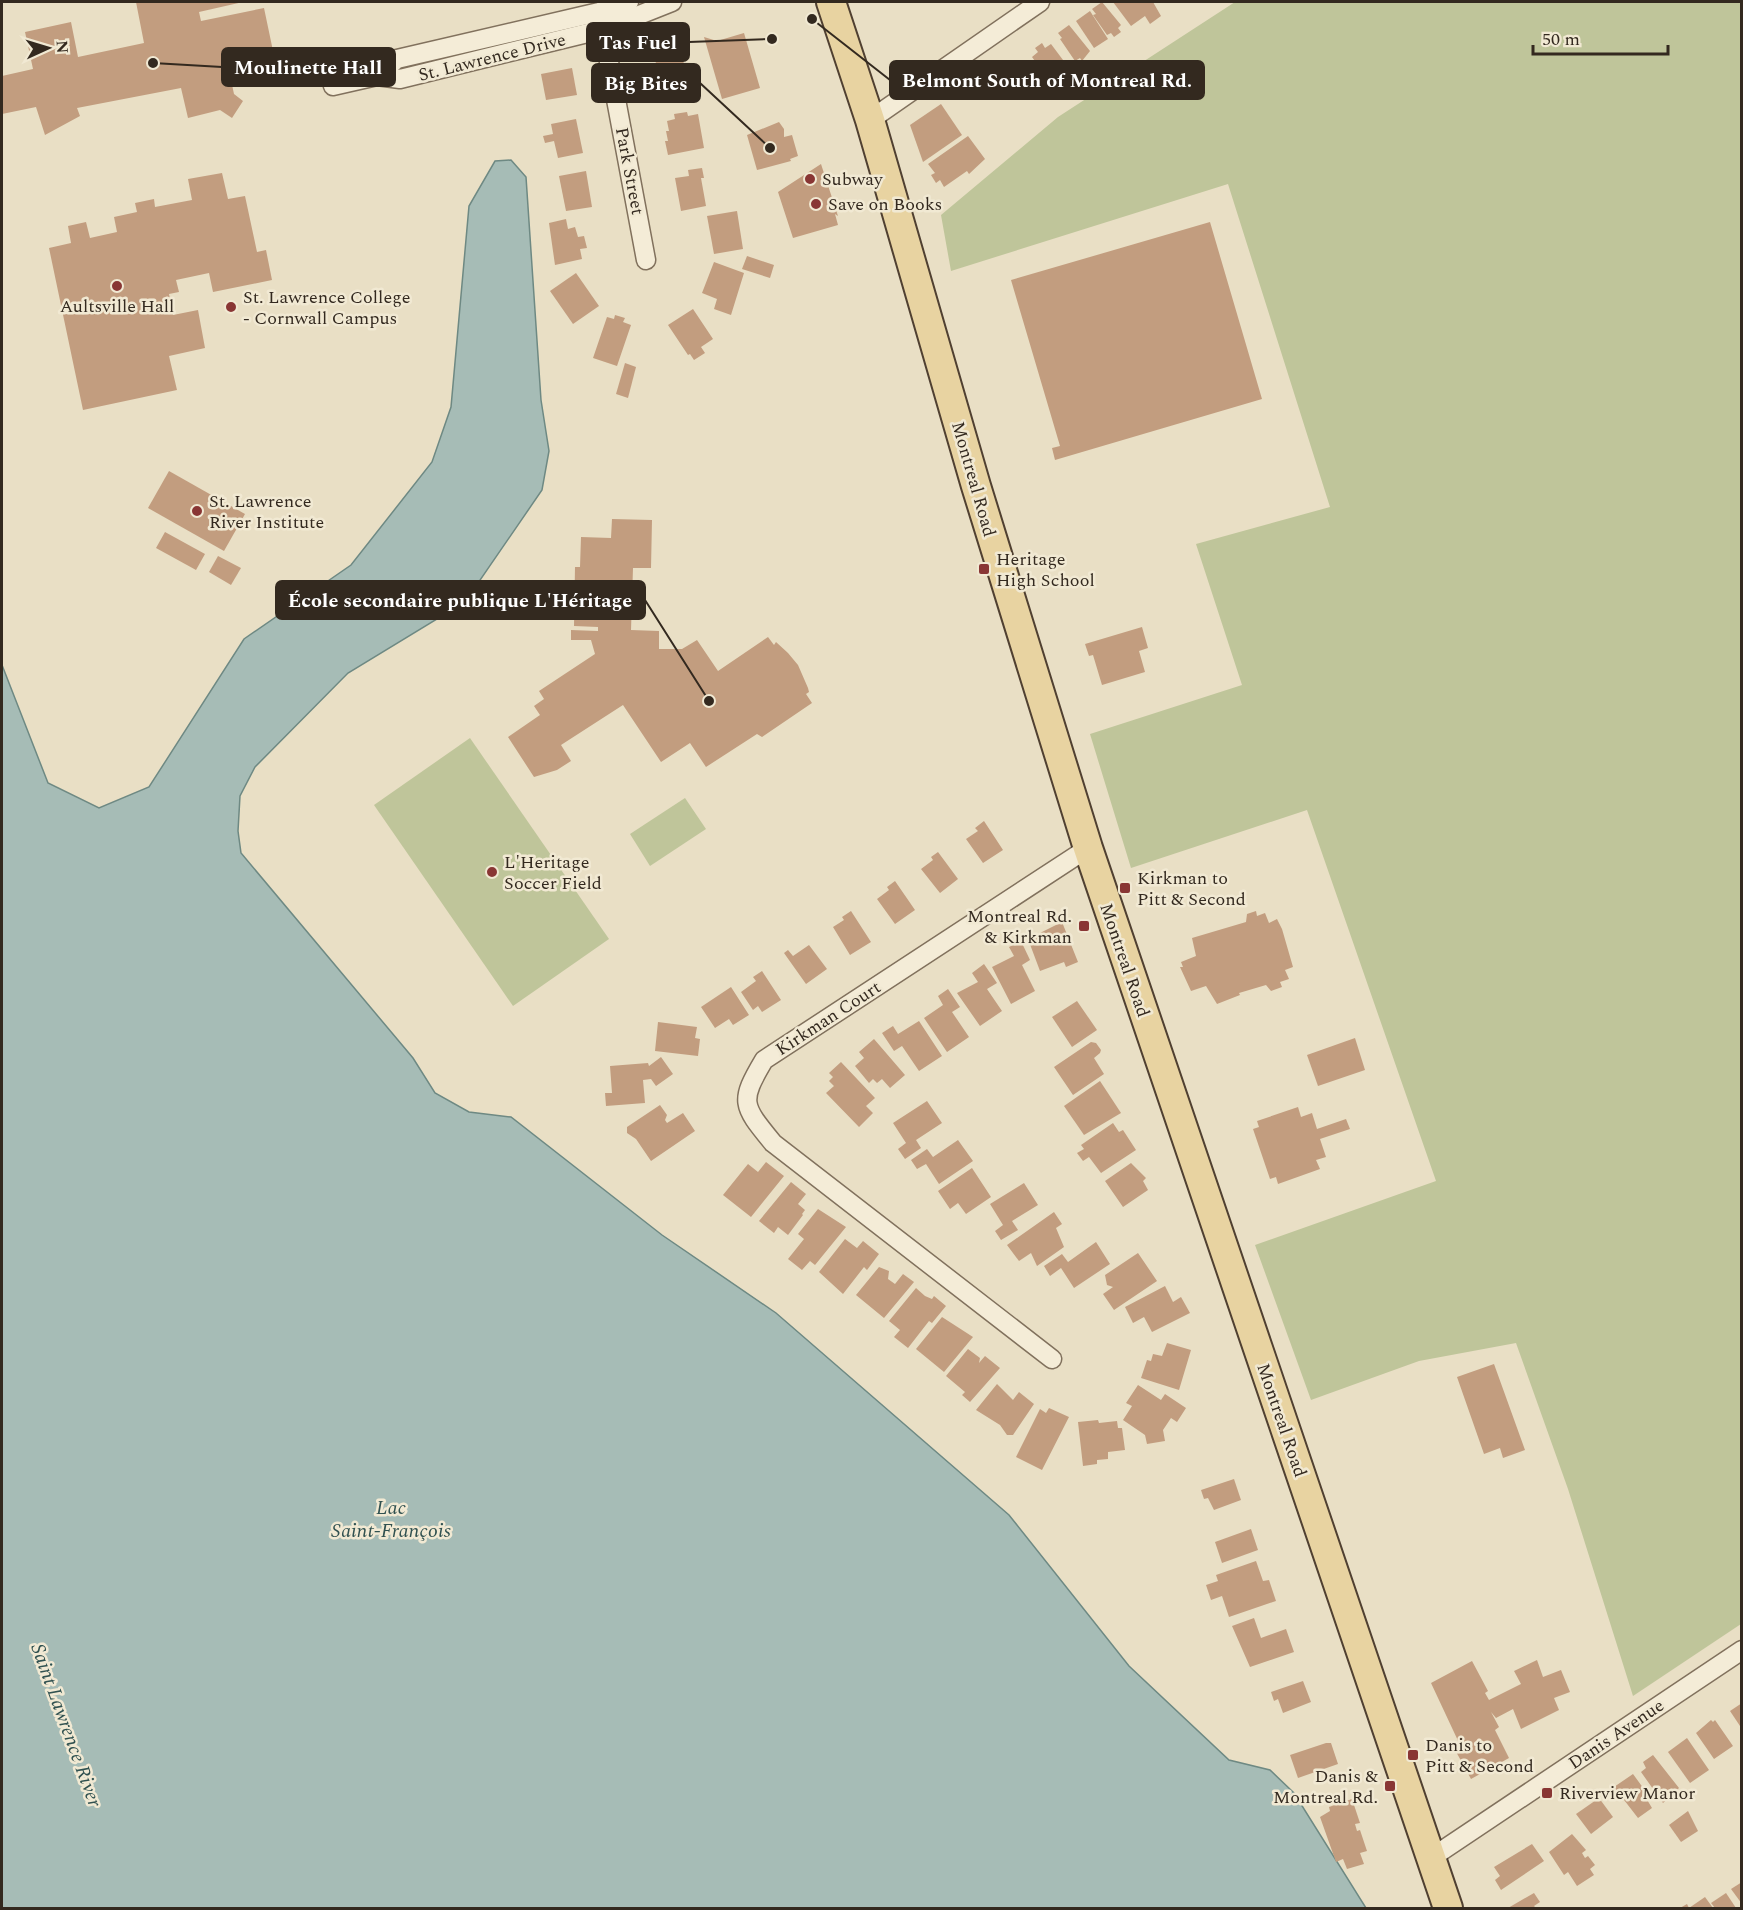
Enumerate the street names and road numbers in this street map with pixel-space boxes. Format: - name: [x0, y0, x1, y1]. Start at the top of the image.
- street label: St. Lawrence Drive: [416, 26, 569, 89]
- street label: Park Street: [608, 125, 651, 217]
- street label: Montreal Road: [944, 418, 1003, 540]
- street label: Montreal Road: [1092, 899, 1157, 1021]
- street label: Kirkman Court: [770, 974, 886, 1063]
- street label: Montreal Road: [1249, 1359, 1314, 1481]
- street label: Danis Avenue: [1563, 1692, 1670, 1776]

